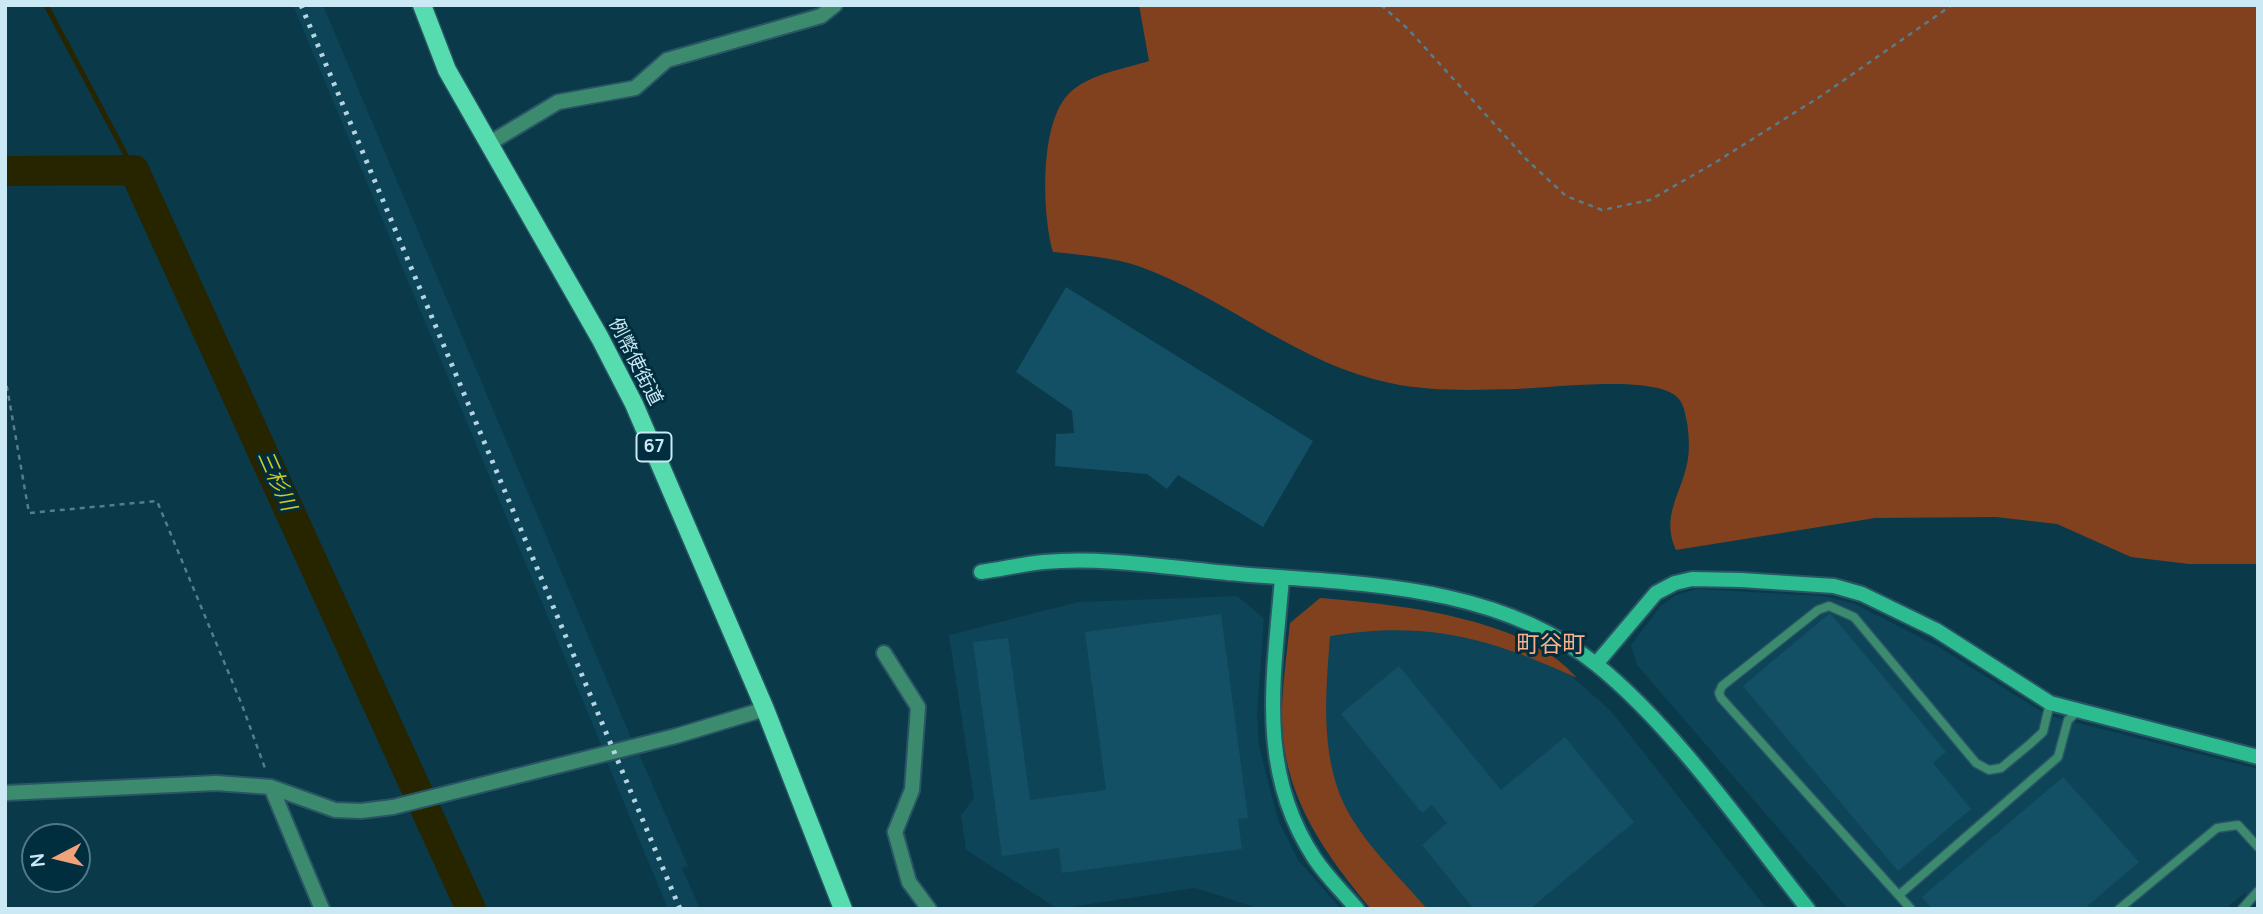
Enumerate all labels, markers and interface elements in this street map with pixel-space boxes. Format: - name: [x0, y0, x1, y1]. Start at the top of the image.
- street label: 例幣使街道: [603, 315, 667, 409]
- road number: 67: [636, 432, 672, 462]
- water label: 三杉川: [252, 447, 300, 515]
- district label: 町谷町: [1517, 632, 1585, 660]
- north arrow: [21, 823, 91, 893]
- text: N: [23, 852, 51, 869]

